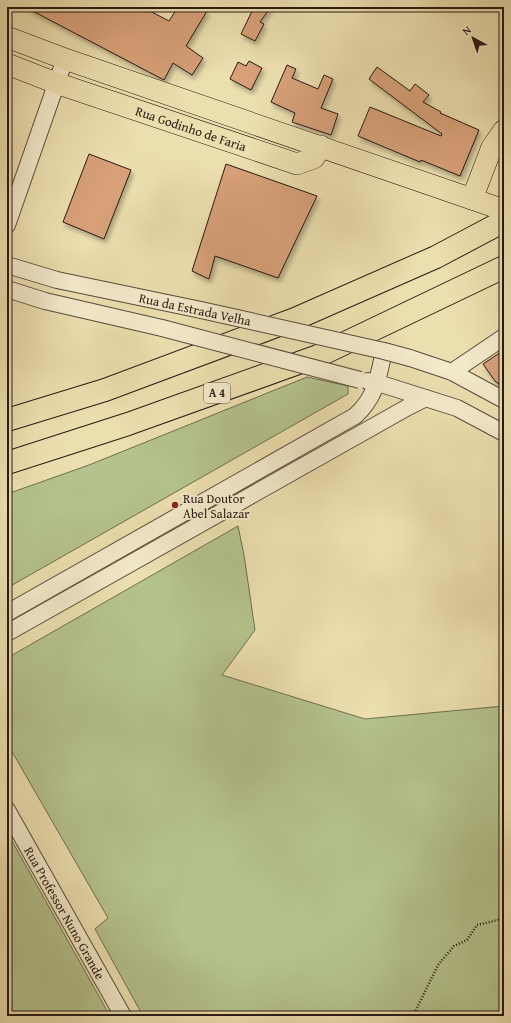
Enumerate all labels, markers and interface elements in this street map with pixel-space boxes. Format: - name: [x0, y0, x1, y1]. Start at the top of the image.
- north arrow: [453, 18, 493, 58]
- text: N: [459, 21, 475, 39]
- street label: Rua Godinho de Faria: [133, 101, 250, 157]
- street label: Rua da Estrada Velha: [137, 288, 253, 331]
- road number: A 4: [204, 383, 230, 403]
- place label: Rua Doutor Abel Salazar: [183, 489, 250, 523]
- marker: Rua Doutor Abel Salazar: [170, 500, 180, 510]
- street label: Rua Professor Nuno Grande: [19, 843, 109, 983]

